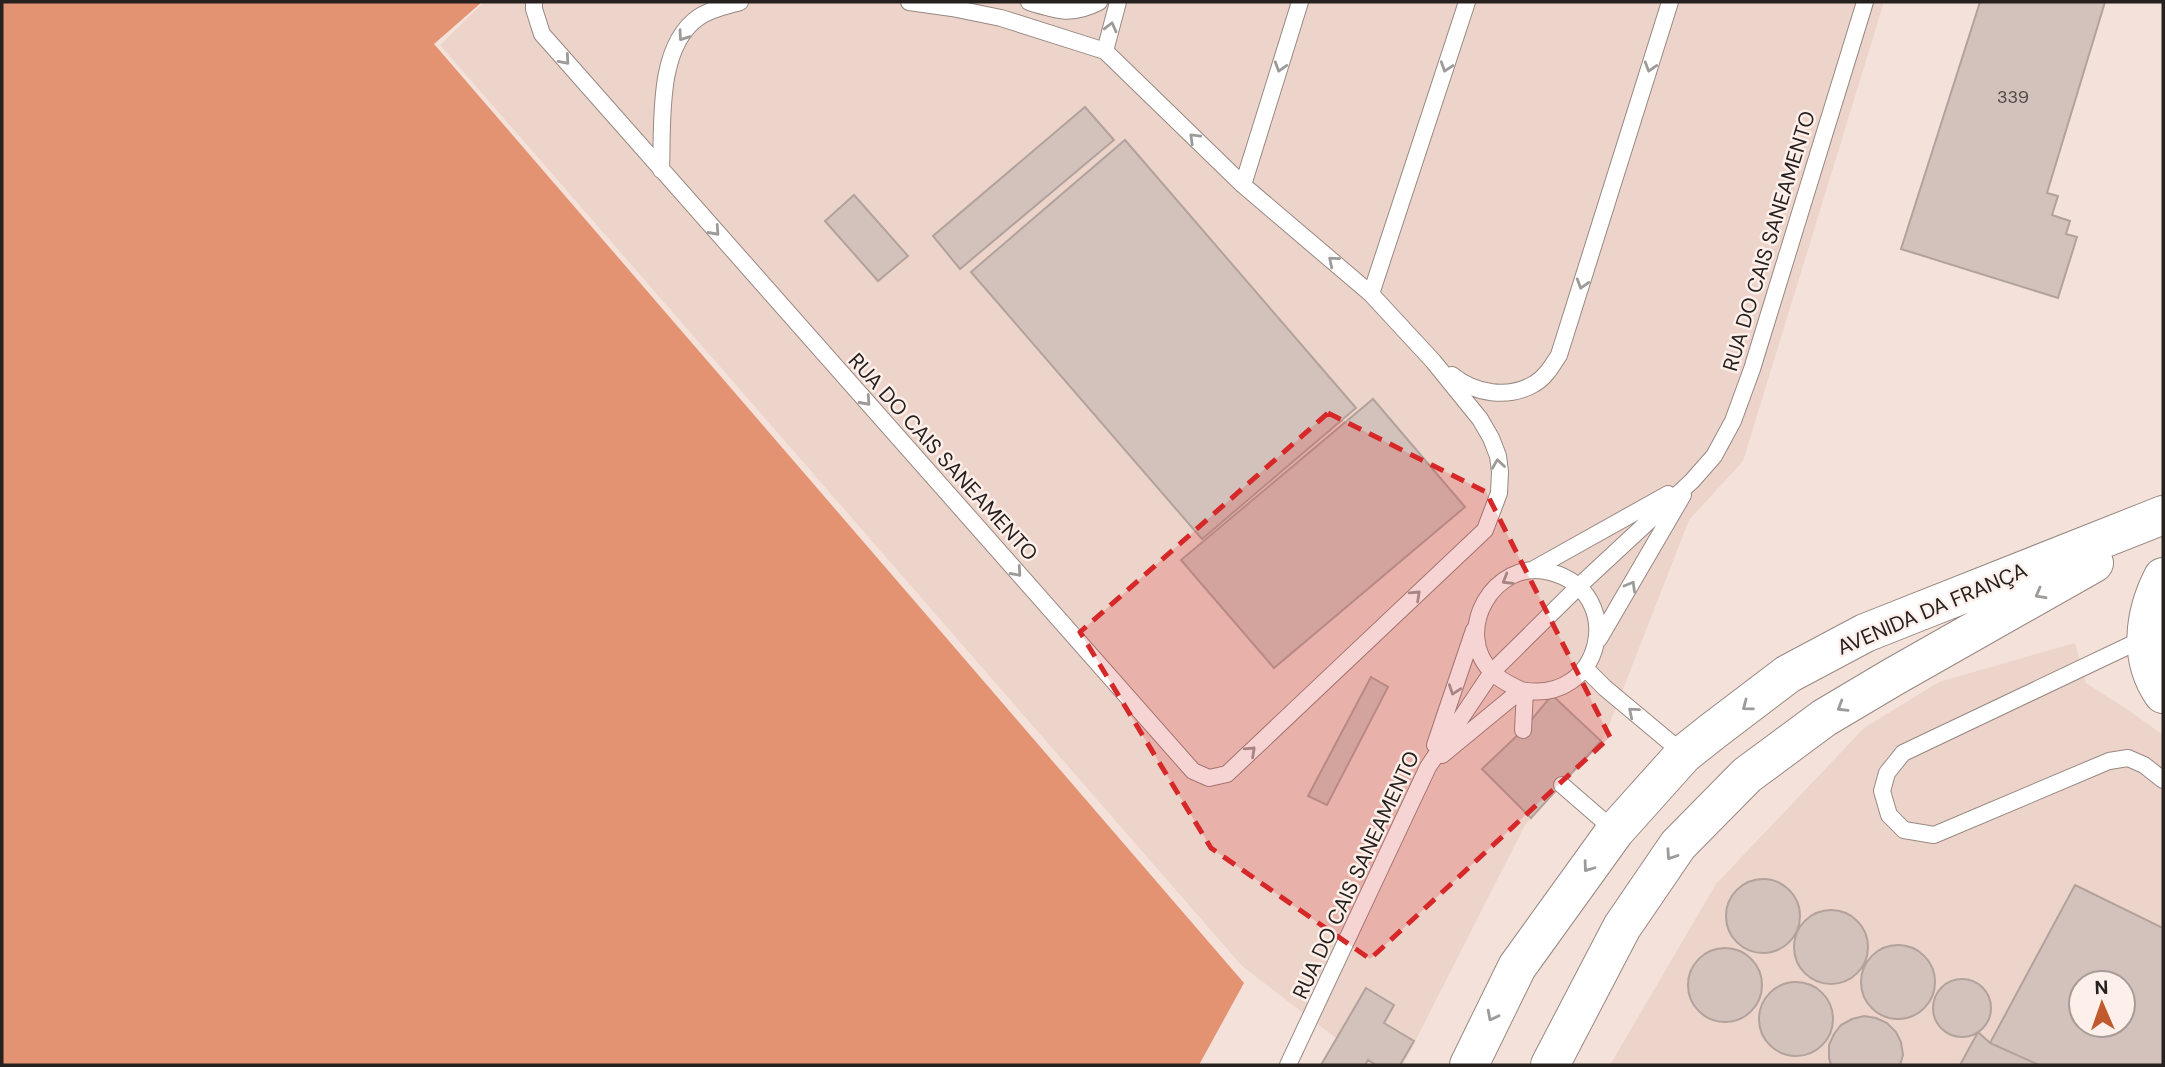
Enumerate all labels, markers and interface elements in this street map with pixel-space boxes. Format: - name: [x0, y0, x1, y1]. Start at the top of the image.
- one-way arrow: [1103, 21, 1117, 33]
- one-way arrow: [679, 28, 691, 41]
- one-way arrow: [557, 52, 569, 65]
- one-way arrow: [1439, 60, 1454, 72]
- one-way arrow: [1273, 61, 1288, 73]
- one-way arrow: [1643, 61, 1658, 73]
- house number: 339: [1997, 85, 2029, 109]
- street label: RUA DO CAIS SANEAMENTO: [1716, 108, 1822, 374]
- one-way arrow: [1189, 133, 1202, 146]
- one-way arrow: [707, 223, 719, 236]
- one-way arrow: [1328, 257, 1340, 270]
- one-way arrow: [1575, 278, 1590, 290]
- street label: RUA DO CAIS SANEAMENTO: [842, 347, 1044, 567]
- one-way arrow: [858, 393, 870, 406]
- one-way arrow: [1491, 458, 1506, 470]
- street label: AVENIDA DA FRANÇA: [1833, 556, 2031, 662]
- one-way arrow: [1009, 564, 1021, 577]
- one-way arrow: [1501, 572, 1514, 585]
- one-way arrow: [1622, 580, 1635, 593]
- one-way arrow: [2034, 586, 2047, 599]
- one-way arrow: [1408, 591, 1421, 604]
- one-way arrow: [1448, 683, 1462, 696]
- one-way arrow: [1742, 697, 1754, 710]
- one-way arrow: [1837, 699, 1850, 712]
- one-way arrow: [1629, 708, 1642, 720]
- one-way arrow: [1242, 747, 1255, 760]
- street label: RUA DO CAIS SANEAMENTO: [1286, 747, 1426, 1003]
- one-way arrow: [1667, 847, 1679, 860]
- one-way arrow: [1584, 860, 1597, 872]
- north arrow: [2067, 969, 2137, 1039]
- text: N: [2094, 975, 2109, 1000]
- one-way arrow: [1487, 1009, 1501, 1021]

